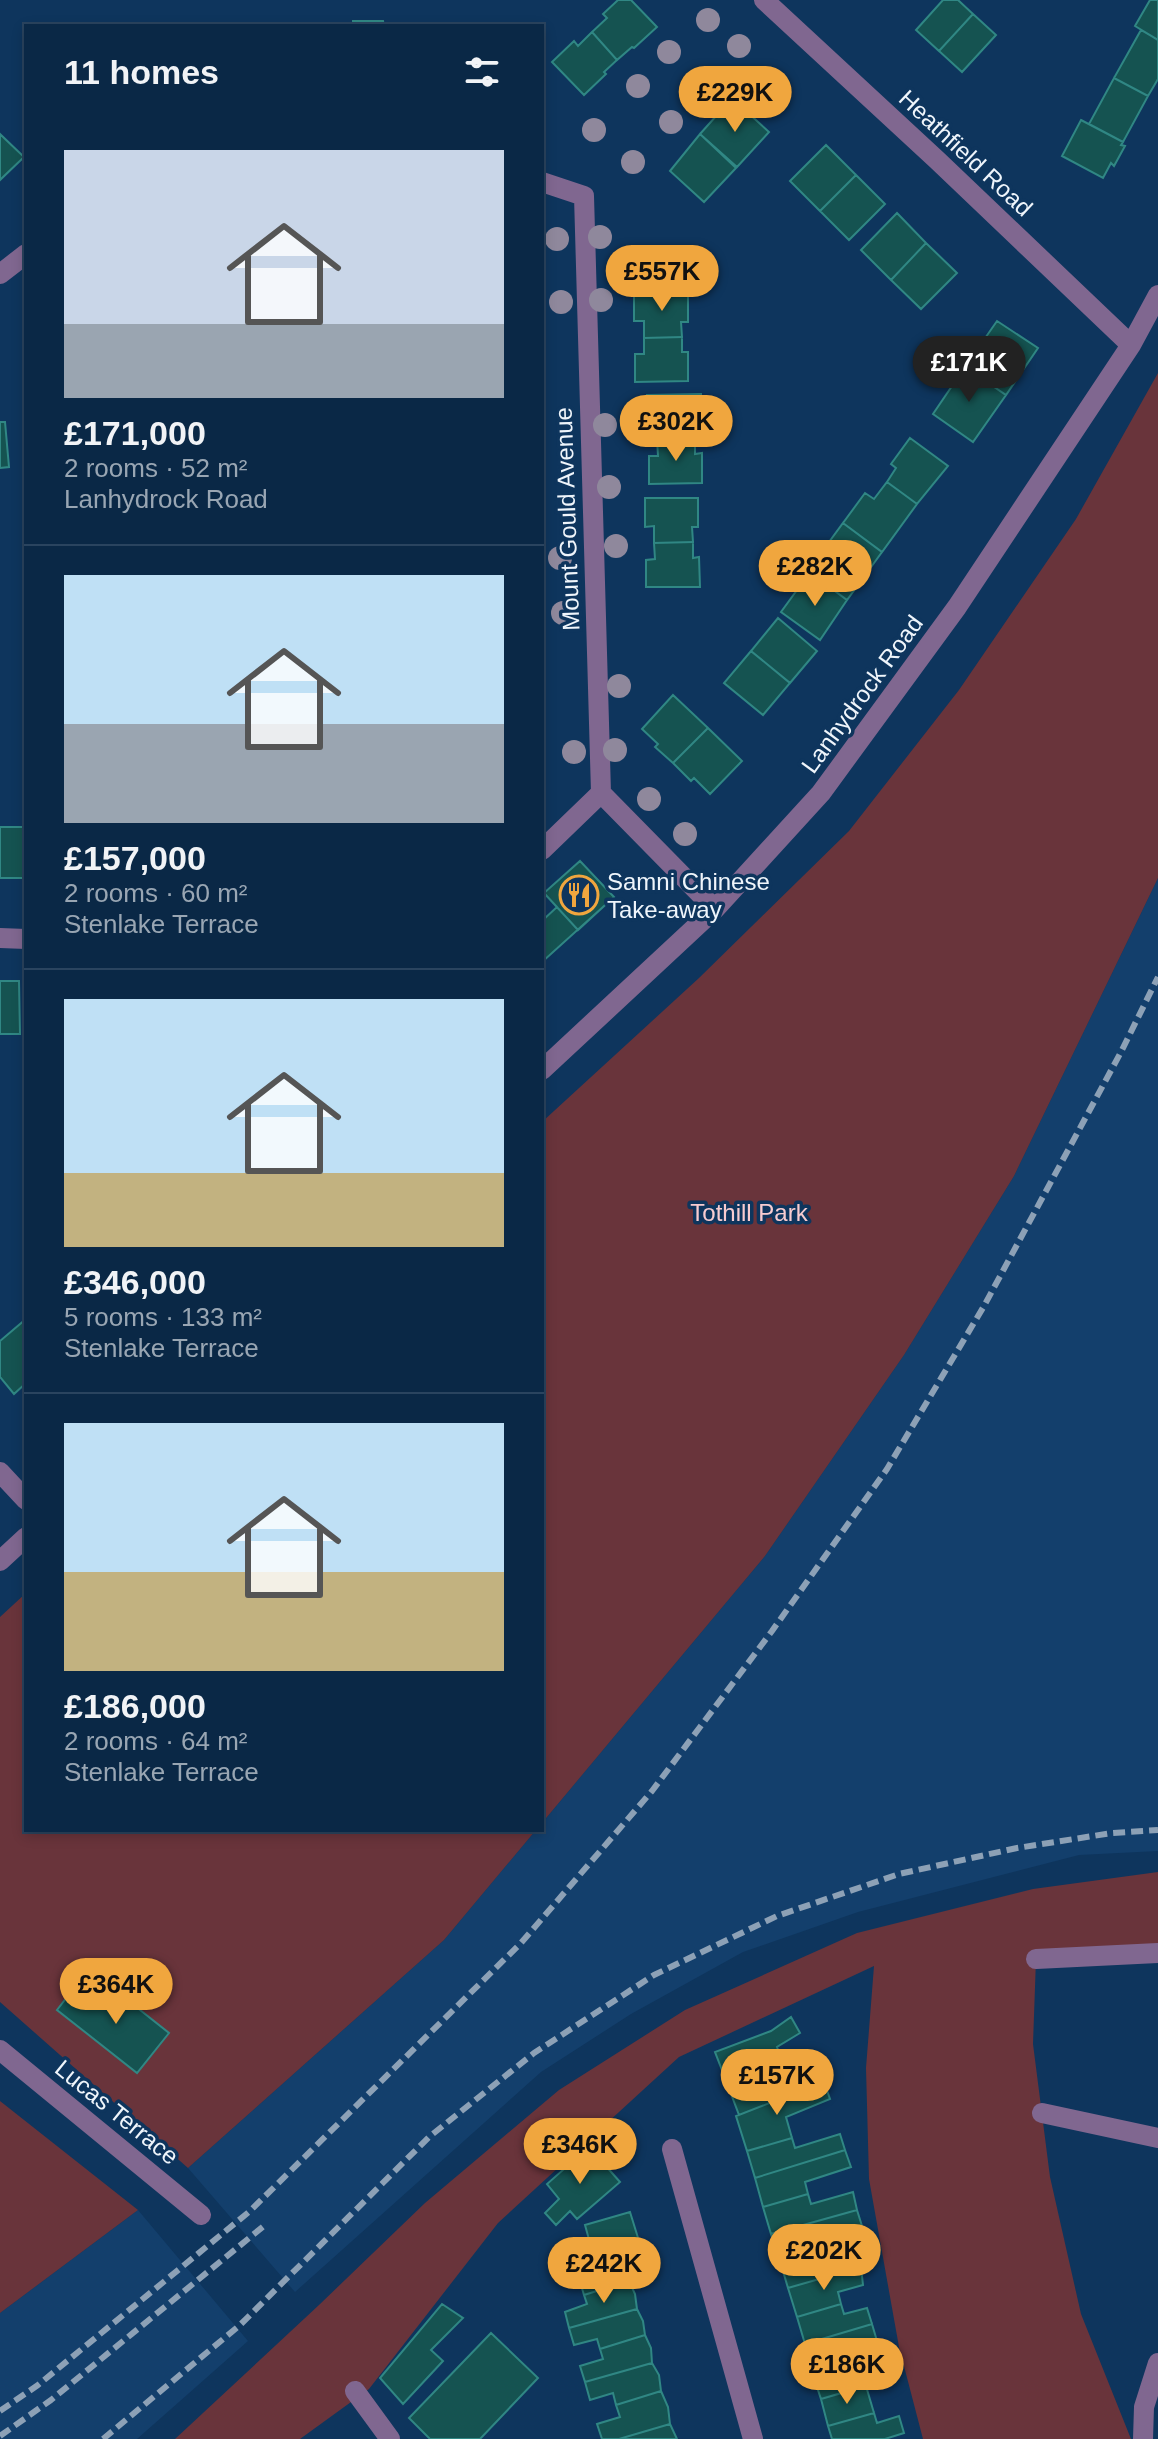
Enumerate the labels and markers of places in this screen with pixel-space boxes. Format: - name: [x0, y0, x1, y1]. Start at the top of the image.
- pin: £229K: [679, 66, 791, 134]
- pin: £557K: [606, 245, 718, 313]
- pin: £171K: [913, 336, 1025, 404]
- pin: £302K: [620, 395, 732, 463]
- pin: £282K: [759, 540, 871, 608]
- place label: Samni Chinese Take-away: [607, 868, 770, 923]
- restaurant icon: Samni Chinese Take-away: [558, 874, 600, 916]
- pin: £364K: [60, 1958, 172, 2026]
- pin: £157K: [721, 2049, 833, 2117]
- pin: £346K: [524, 2118, 636, 2186]
- pin: £202K: [768, 2224, 880, 2292]
- pin: £242K: [548, 2237, 660, 2305]
- pin: £186K: [791, 2338, 903, 2406]

